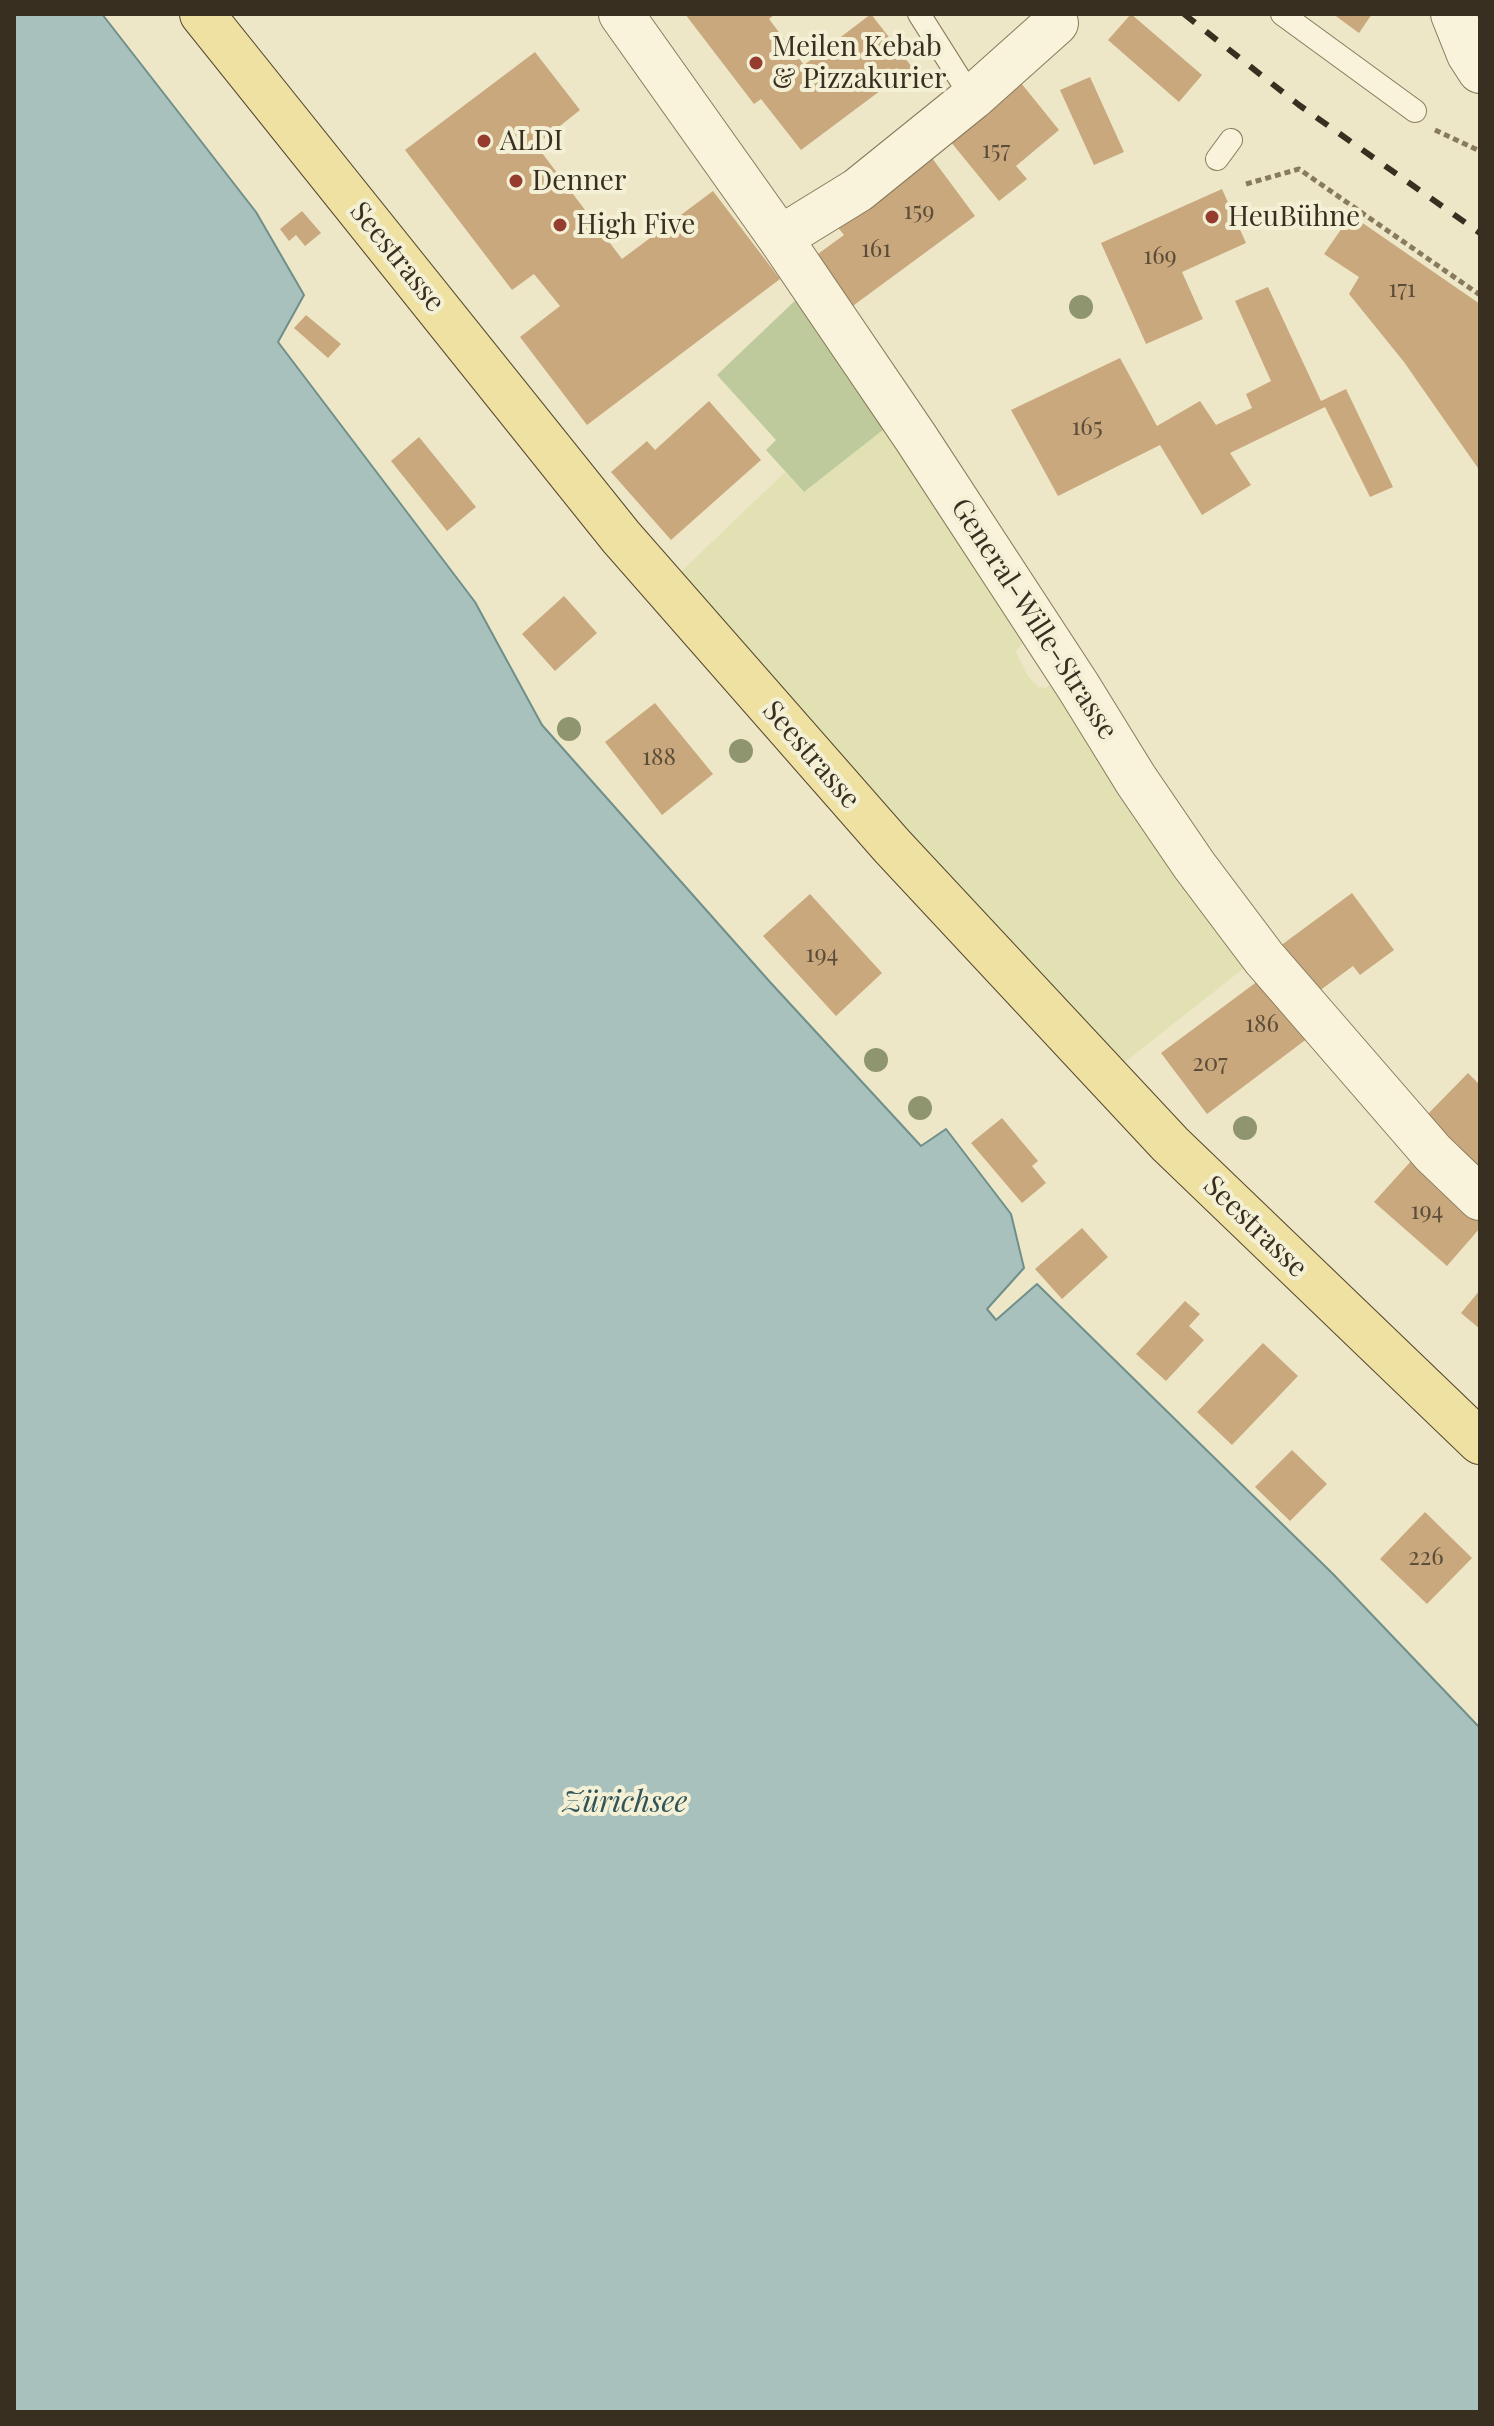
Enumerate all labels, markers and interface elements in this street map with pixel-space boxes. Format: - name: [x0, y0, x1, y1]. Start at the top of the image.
- place label: Meilen Kebab & Pizzakurier: [772, 30, 947, 96]
- marker: Meilen Kebab & Pizzakurier: [747, 54, 765, 72]
- place label: ALDI: [500, 124, 563, 158]
- marker: ALDI: [475, 132, 493, 150]
- house number: 157: [982, 137, 1010, 165]
- place label: Denner: [532, 164, 626, 198]
- marker: Denner: [507, 172, 525, 190]
- street label: Seestrasse: [343, 195, 451, 319]
- house number: 159: [904, 198, 934, 226]
- place label: HeuBühne: [1228, 200, 1360, 234]
- place label: High Five: [576, 208, 695, 242]
- marker: HeuBühne: [1203, 208, 1221, 226]
- marker: High Five: [551, 216, 569, 234]
- house number: 161: [861, 236, 891, 264]
- house number: 169: [1143, 243, 1177, 271]
- house number: 171: [1388, 276, 1416, 304]
- house number: 165: [1071, 414, 1103, 442]
- street label: General-Wille-Strasse: [944, 492, 1124, 746]
- street label: Seestrasse: [755, 694, 867, 816]
- house number: 188: [642, 744, 676, 772]
- house number: 194: [806, 941, 838, 969]
- house number: 186: [1245, 1011, 1279, 1039]
- house number: 207: [1192, 1050, 1228, 1078]
- street label: Seestrasse: [1196, 1169, 1314, 1285]
- house number: 194: [1411, 1198, 1443, 1226]
- house number: 226: [1408, 1544, 1444, 1572]
- water label: Zürichsee: [563, 1785, 687, 1821]

